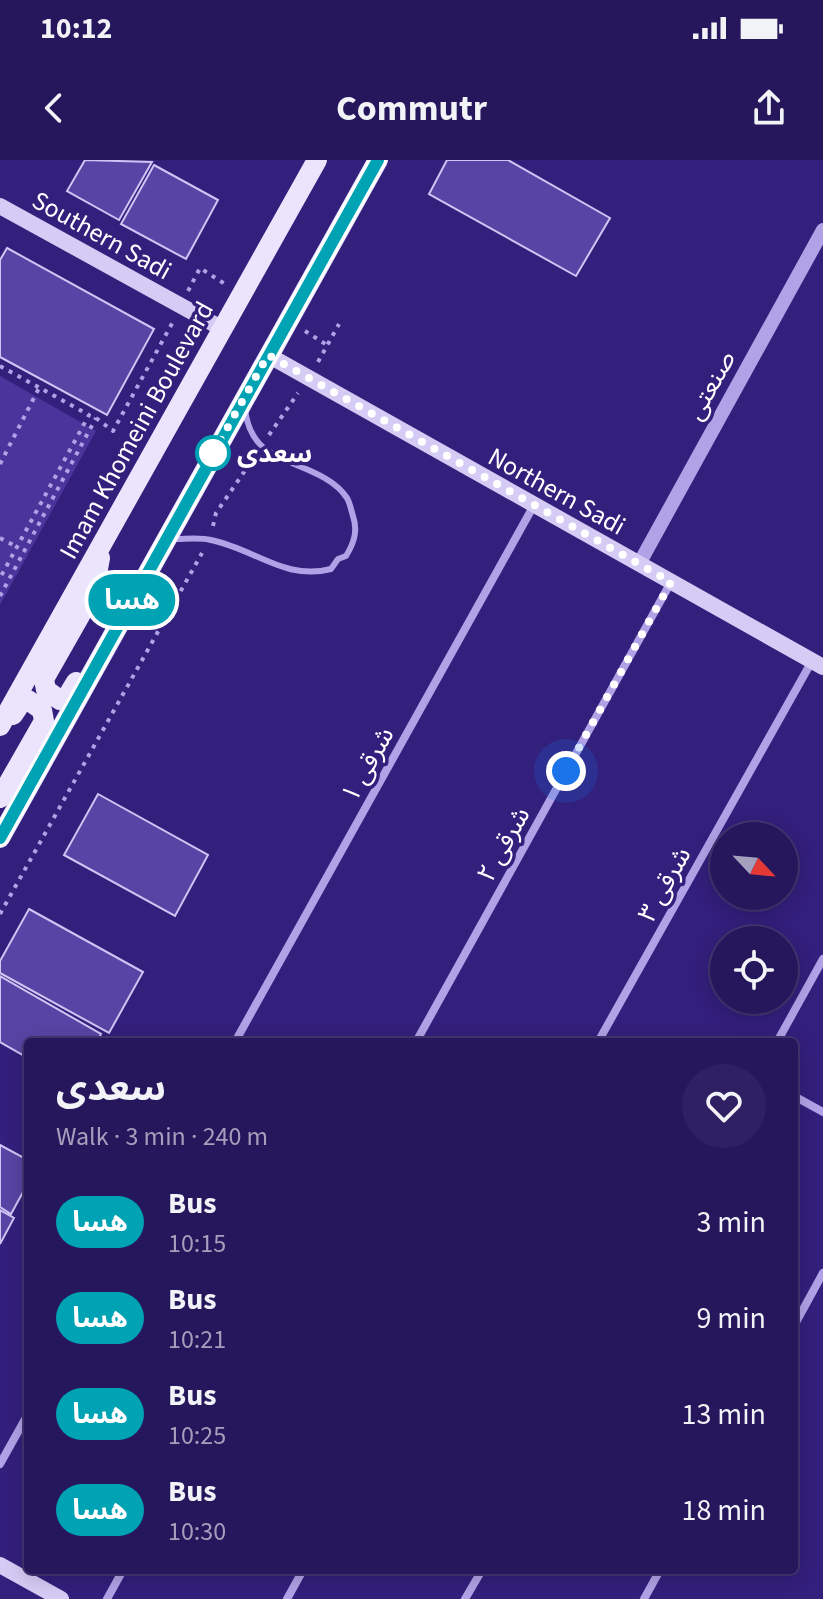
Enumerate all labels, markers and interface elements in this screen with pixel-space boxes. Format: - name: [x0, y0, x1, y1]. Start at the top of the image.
- text: 10:12: [40, 7, 112, 50]
- text: Commutr: [336, 83, 487, 134]
- icon: back: [32, 86, 76, 130]
- icon: share: [747, 86, 791, 130]
- street label: Southern Sadi: [25, 182, 178, 289]
- street label: Imam Khomeini Boulevard: [50, 295, 223, 566]
- street label: صنعتی: [676, 344, 745, 427]
- place label: سعدی: [237, 435, 312, 472]
- marker: سعدی: [196, 436, 230, 470]
- street label: Northern Sadi: [481, 438, 632, 544]
- line badge: هسا: [86, 574, 178, 626]
- text: هسا: [104, 580, 160, 620]
- street label: ۱ شرقی: [332, 720, 403, 809]
- your location: [546, 751, 586, 791]
- street label: ۲ شرقی: [468, 800, 539, 889]
- north arrow: [710, 822, 798, 910]
- map controls: [710, 822, 798, 1014]
- street label: ۳ شرقی: [629, 840, 700, 929]
- button: locate: [710, 926, 798, 1014]
- text: سعدی: [56, 1061, 166, 1115]
- button: heart: [682, 1064, 766, 1148]
- text: Walk · 3 min · 240 m: [56, 1118, 268, 1155]
- text: Bus: [168, 1182, 216, 1225]
- text: 3 min: [696, 1201, 766, 1244]
- text: هسا: [72, 1202, 128, 1242]
- text: 10:15: [168, 1225, 226, 1262]
- text: Bus: [168, 1278, 216, 1321]
- text: 9 min: [696, 1297, 766, 1340]
- text: هسا: [72, 1298, 128, 1338]
- text: 10:21: [168, 1321, 226, 1358]
- text: Bus: [168, 1374, 216, 1417]
- text: 13 min: [682, 1393, 766, 1436]
- text: هسا: [72, 1394, 128, 1434]
- text: 10:25: [168, 1417, 226, 1454]
- text: Bus: [168, 1470, 216, 1513]
- text: 18 min: [682, 1489, 766, 1532]
- text: هسا: [72, 1490, 128, 1530]
- text: 10:30: [168, 1513, 226, 1550]

